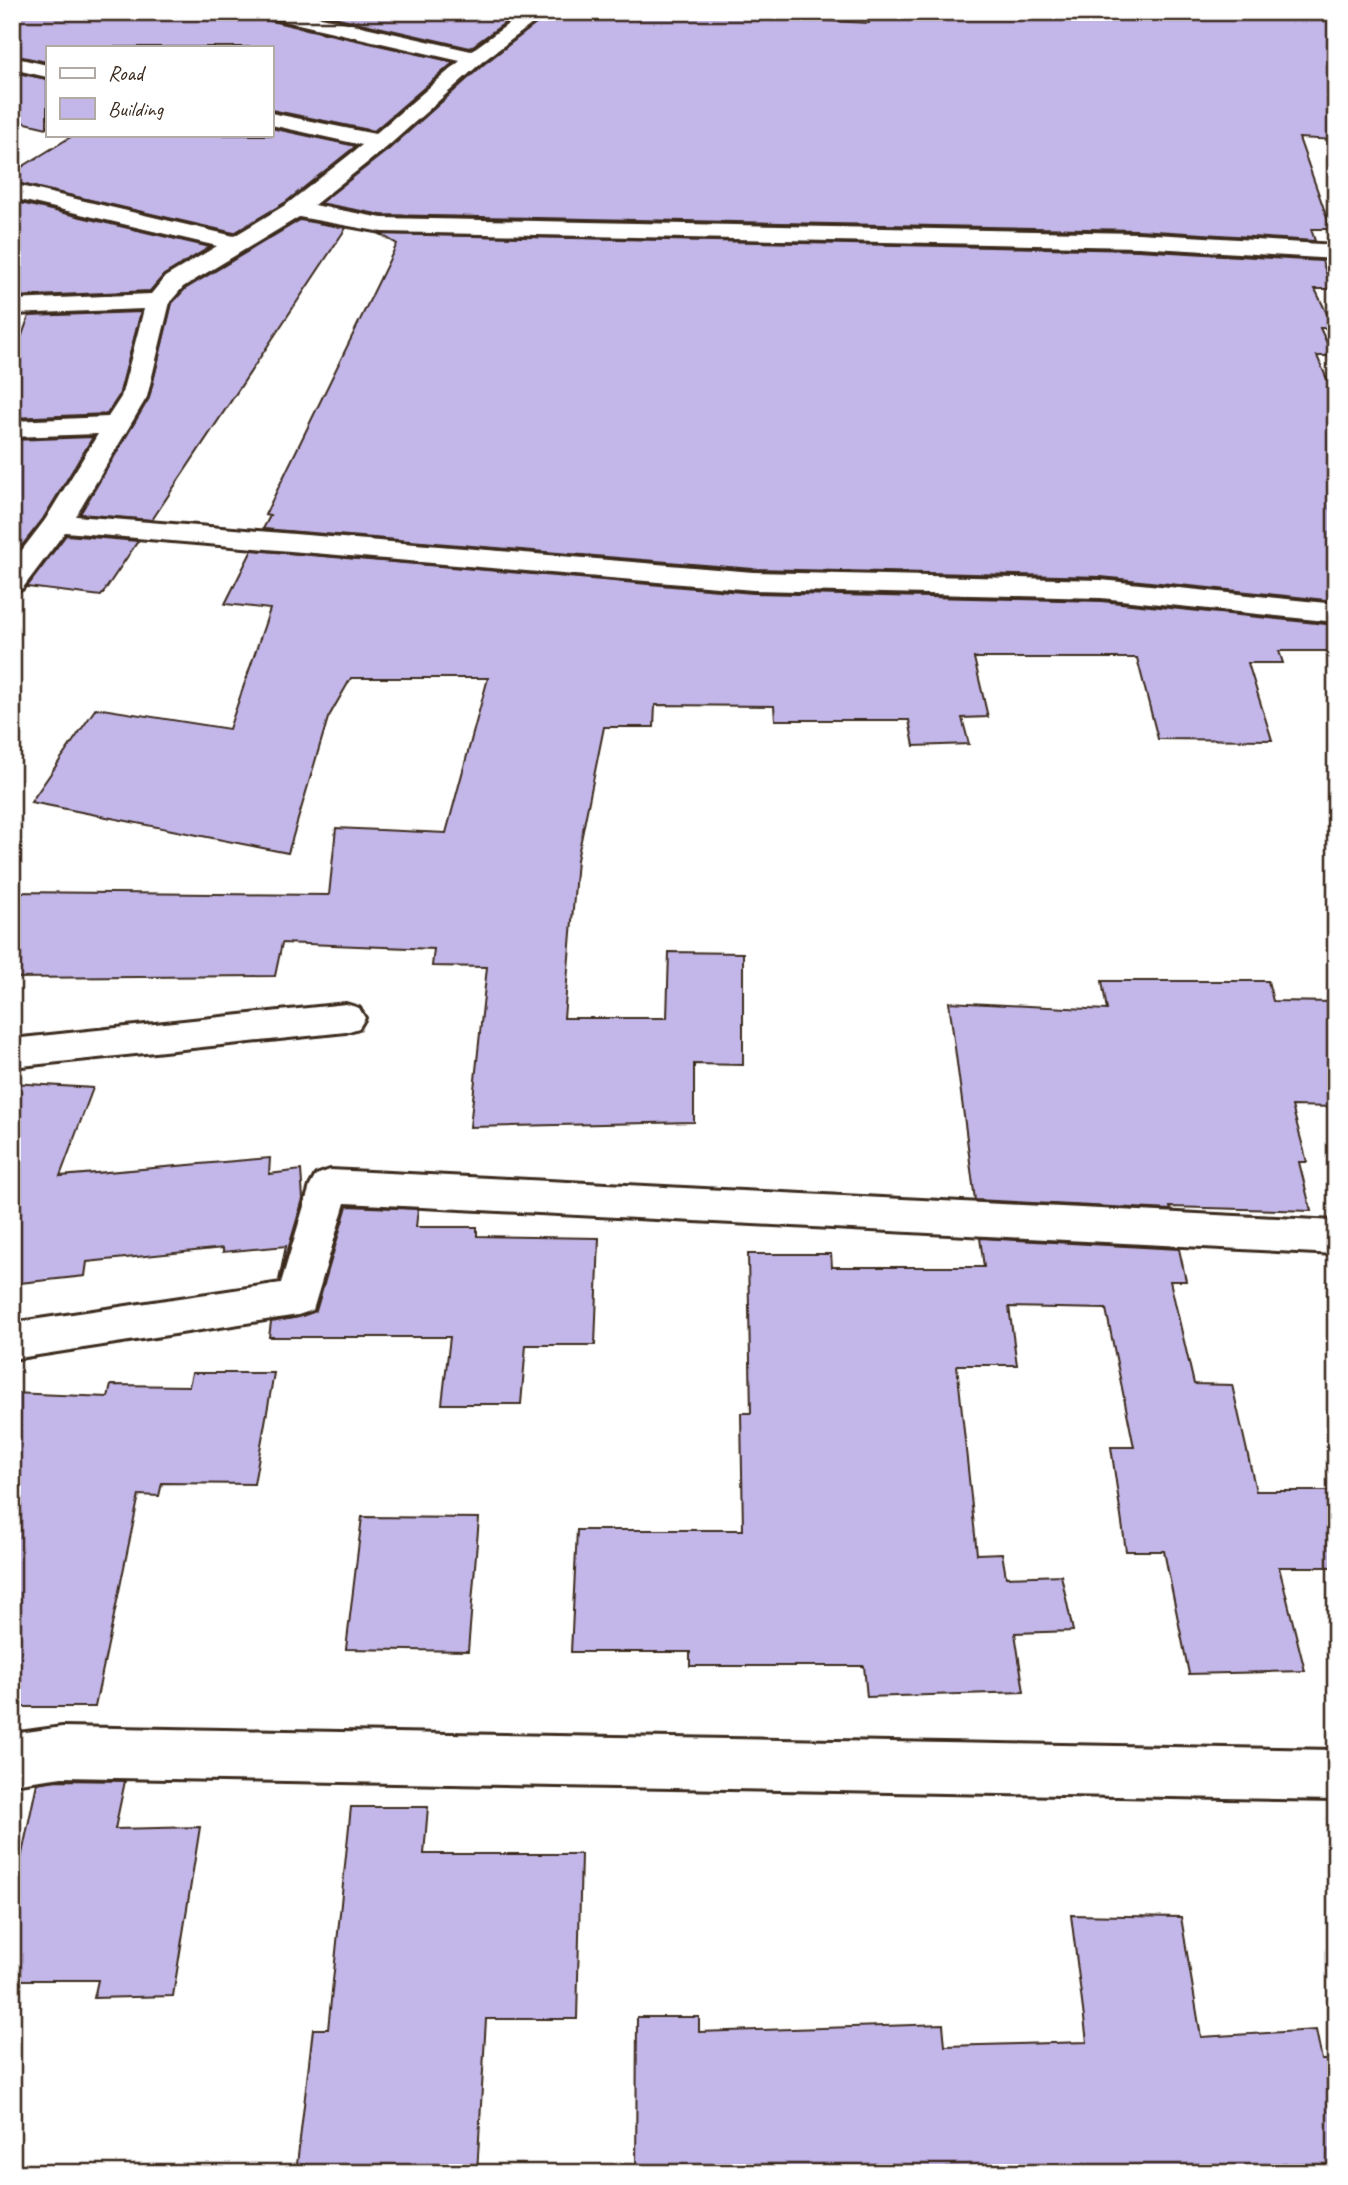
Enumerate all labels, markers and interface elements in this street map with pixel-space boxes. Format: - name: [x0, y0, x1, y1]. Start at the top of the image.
- legend: [46, 46, 273, 136]
- text: Road: [108, 60, 147, 86]
- text: Building: [108, 96, 165, 122]

